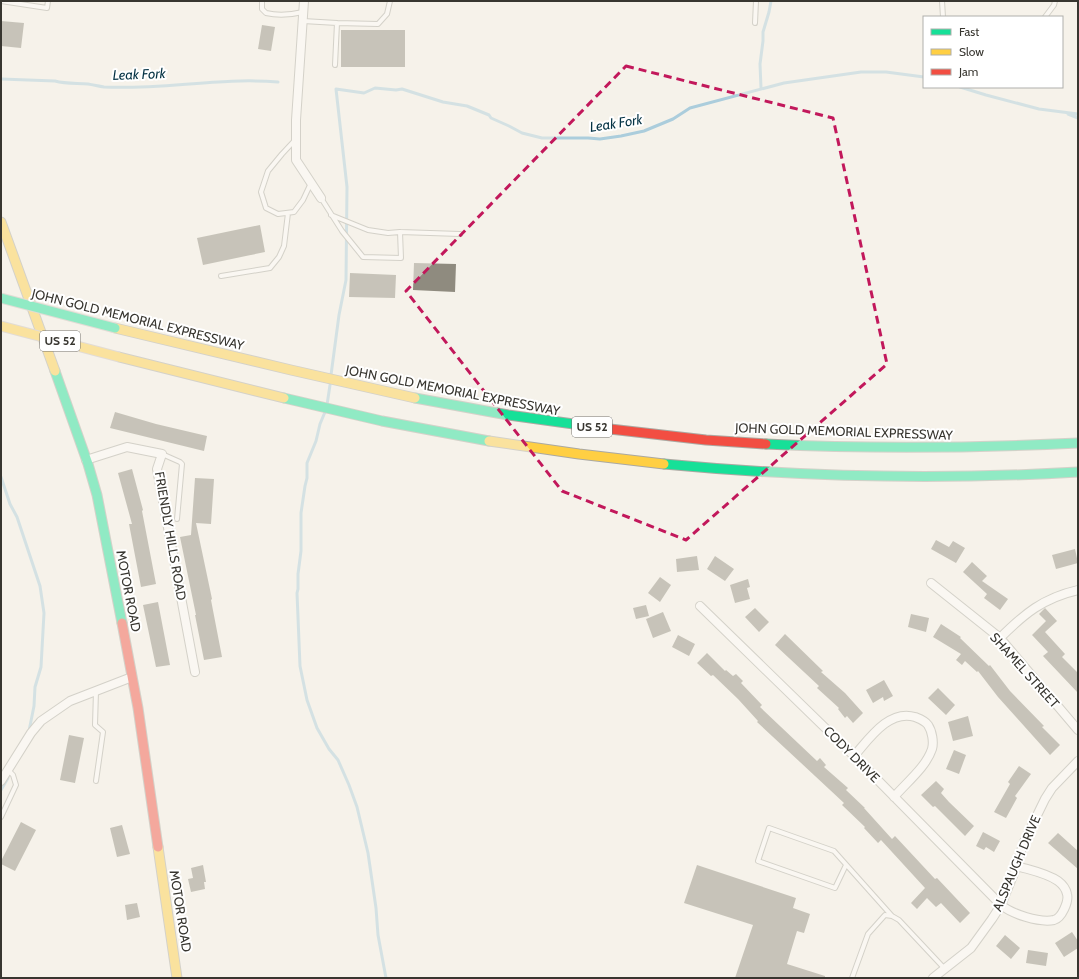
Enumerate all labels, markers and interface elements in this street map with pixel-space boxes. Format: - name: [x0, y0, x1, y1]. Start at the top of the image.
- legend: [923, 16, 1063, 88]
- text: Fast: [959, 24, 979, 39]
- text: Slow: [959, 44, 984, 59]
- water label: Leak Fork: [112, 64, 167, 84]
- text: Jam: [958, 64, 978, 79]
- water label: Leak Fork: [588, 110, 645, 136]
- street label: JOHN GOLD MEMORIAL EXPRESSWAY: [29, 285, 246, 353]
- road number: US 52: [40, 331, 80, 351]
- street label: JOHN GOLD MEMORIAL EXPRESSWAY: [344, 361, 562, 419]
- road number: US 52: [572, 417, 612, 437]
- street label: JOHN GOLD MEMORIAL EXPRESSWAY: [734, 419, 954, 443]
- street label: FRIENDLY HILLS ROAD: [152, 470, 190, 602]
- street label: MOTOR ROAD: [113, 549, 145, 633]
- street label: SHAMEL STREET: [987, 629, 1063, 711]
- street label: CODY DRIVE: [821, 723, 883, 785]
- street label: ALSPAUGH DRIVE: [989, 813, 1043, 913]
- street label: MOTOR ROAD: [167, 869, 195, 953]

